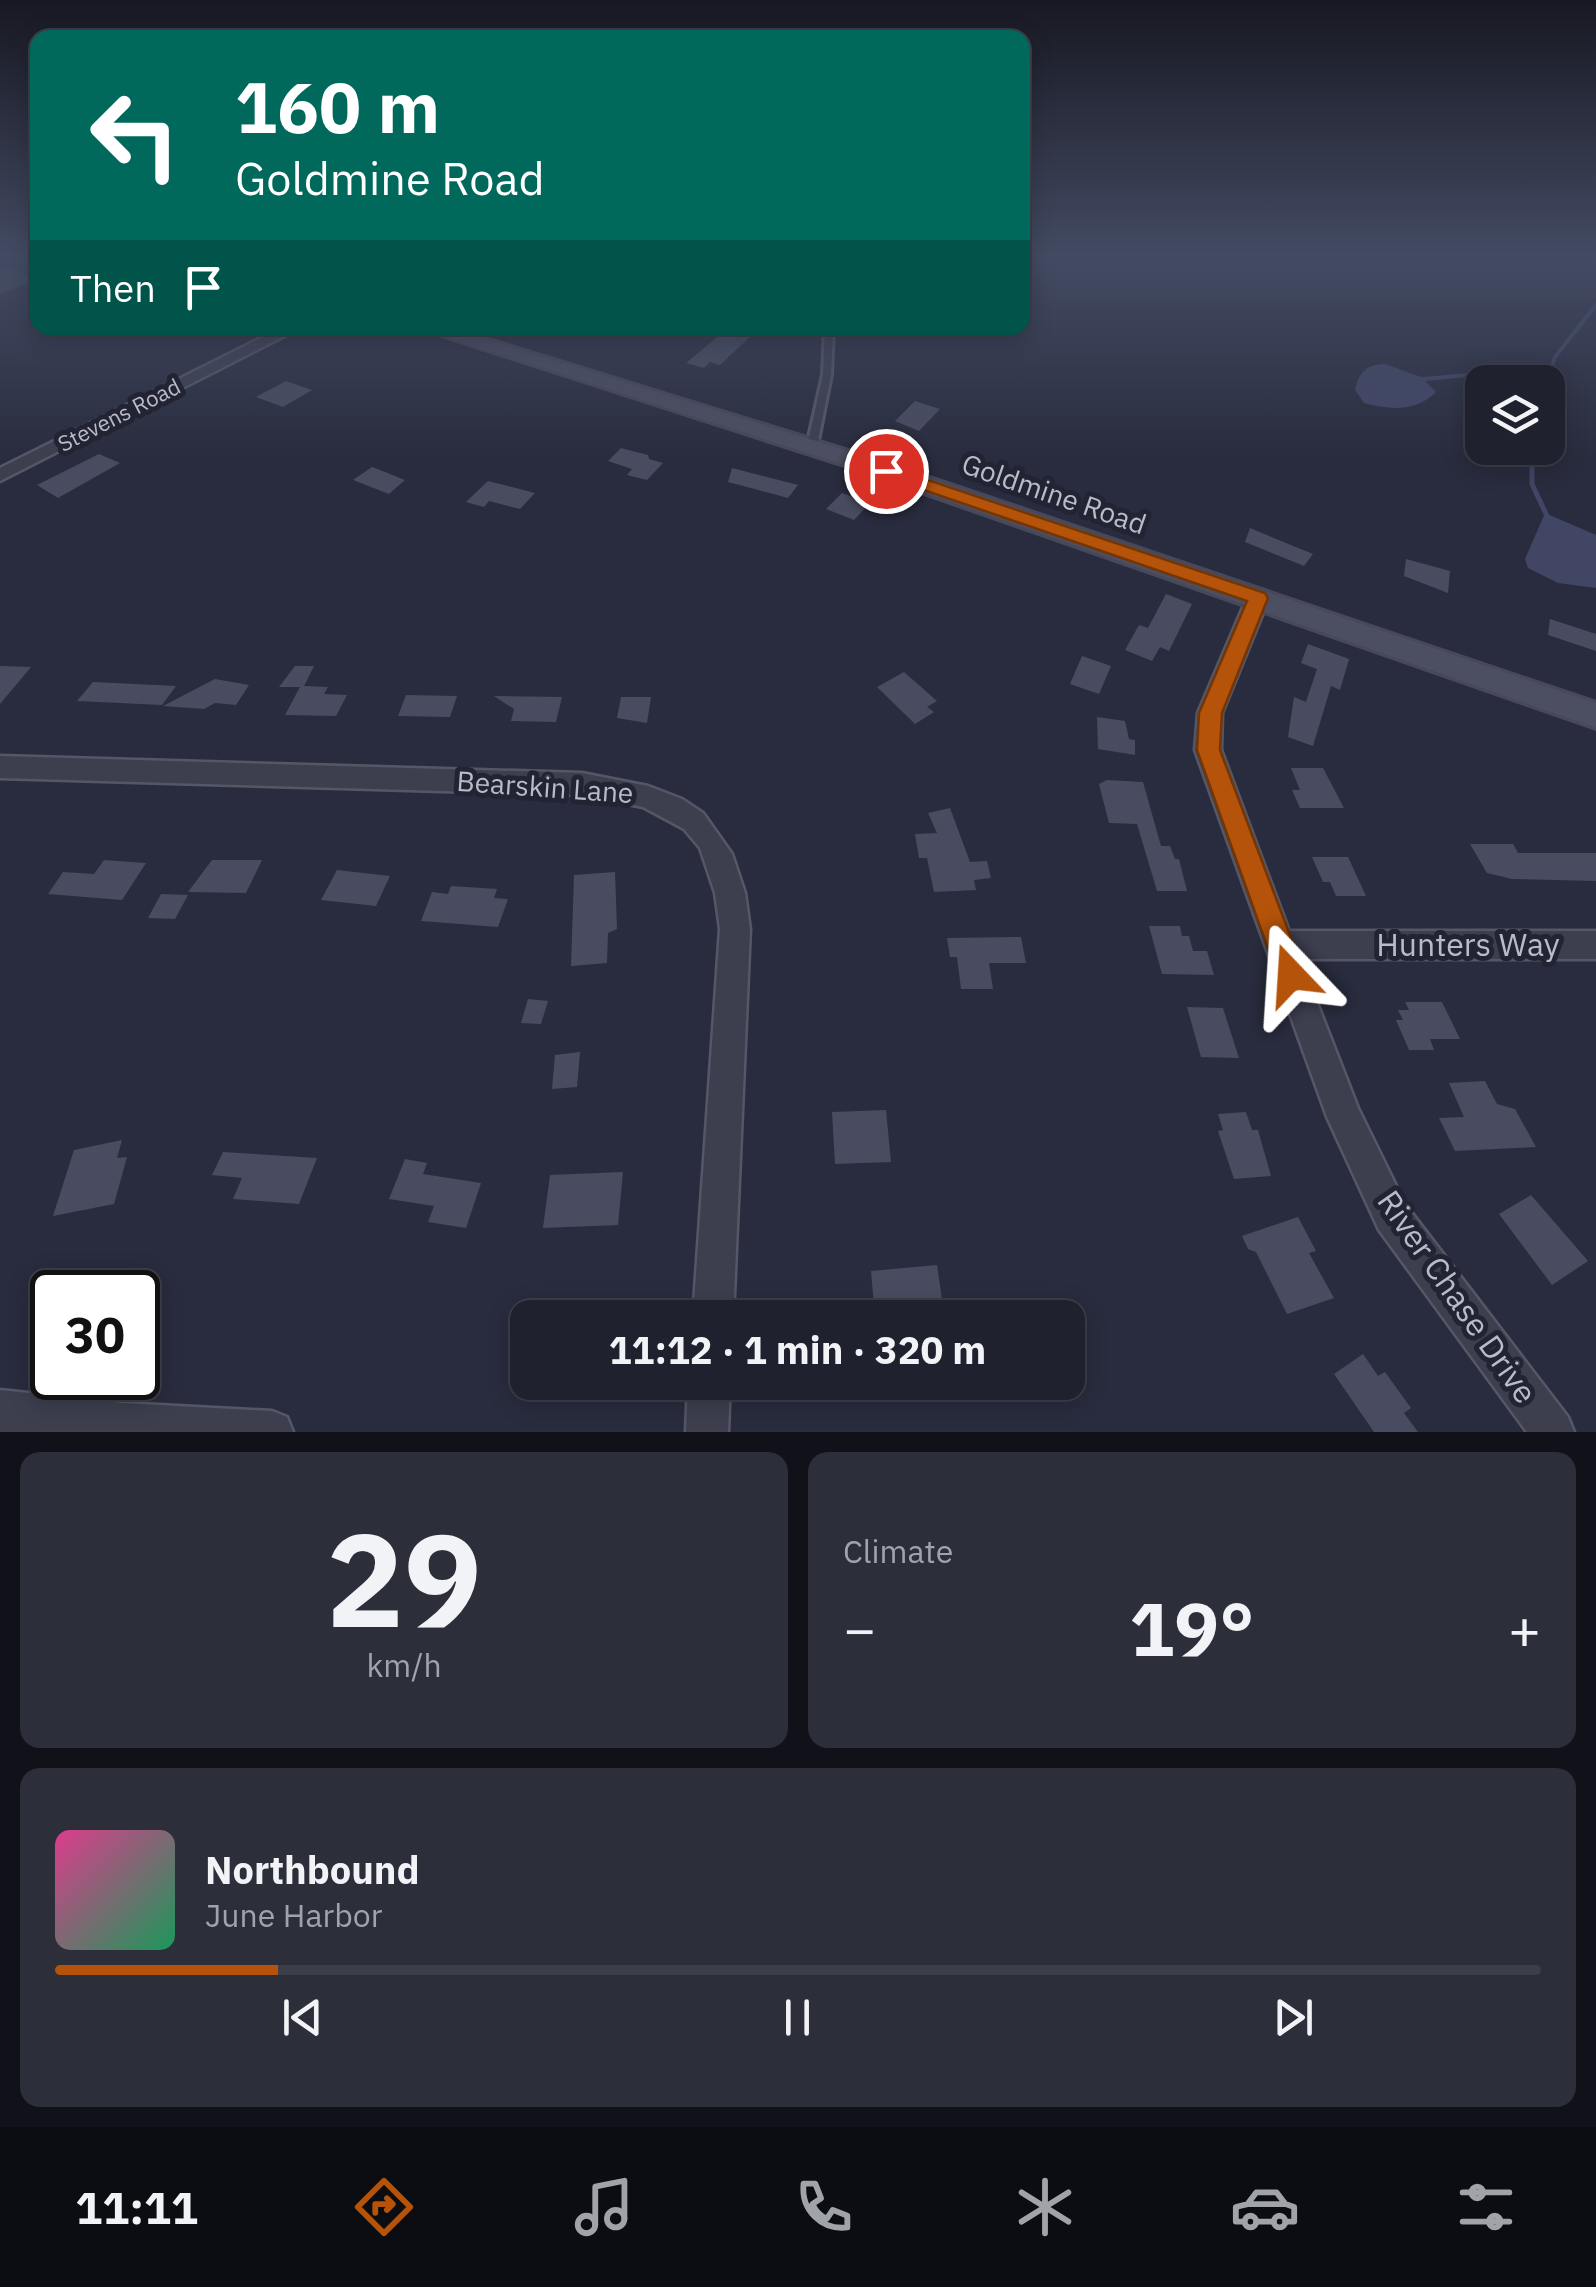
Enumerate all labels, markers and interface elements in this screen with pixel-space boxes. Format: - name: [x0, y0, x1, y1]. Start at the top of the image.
- text: 160 m: [235, 61, 440, 152]
- icon: left: [70, 70, 200, 200]
- text: Goldmine Road: [235, 149, 545, 207]
- icon: arrive: [176, 260, 231, 315]
- text: Then: [70, 263, 156, 312]
- map controls: [1465, 365, 1565, 465]
- button: layers: [1465, 365, 1565, 465]
- street label: Stevens Road: [52, 371, 185, 458]
- pin: [844, 429, 929, 514]
- icon: arrive: [859, 444, 914, 499]
- street label: Goldmine Road: [957, 445, 1151, 542]
- street label: Bearskin Lane: [455, 762, 635, 811]
- position arrow: [1239, 923, 1343, 1027]
- street label: Hunters Way: [1376, 923, 1560, 965]
- street label: River Chase Drive: [1369, 1182, 1547, 1411]
- speed limit sign: 30: [30, 1270, 160, 1400]
- text: 11:12 · 1 min · 320 m: [609, 1325, 986, 1374]
- text: 29: [326, 1494, 482, 1663]
- text: Climate: [843, 1530, 953, 1572]
- text: 19°: [1129, 1579, 1255, 1677]
- text: −: [843, 1593, 876, 1664]
- text: +: [1508, 1593, 1541, 1664]
- text: km/h: [366, 1644, 442, 1686]
- text: Northbound: [205, 1845, 420, 1894]
- text: June Harbor: [205, 1894, 382, 1936]
- icon: previous: [275, 1990, 330, 2045]
- icon: pause: [770, 1990, 825, 2045]
- icon: next: [1266, 1990, 1321, 2045]
- icon: directions: [349, 2172, 419, 2242]
- icon: music: [569, 2172, 639, 2242]
- icon: phone: [789, 2172, 859, 2242]
- icon: climate: [1010, 2172, 1080, 2242]
- icon: car: [1230, 2172, 1300, 2242]
- icon: filters: [1451, 2172, 1521, 2242]
- text: 11:11: [75, 2178, 198, 2236]

